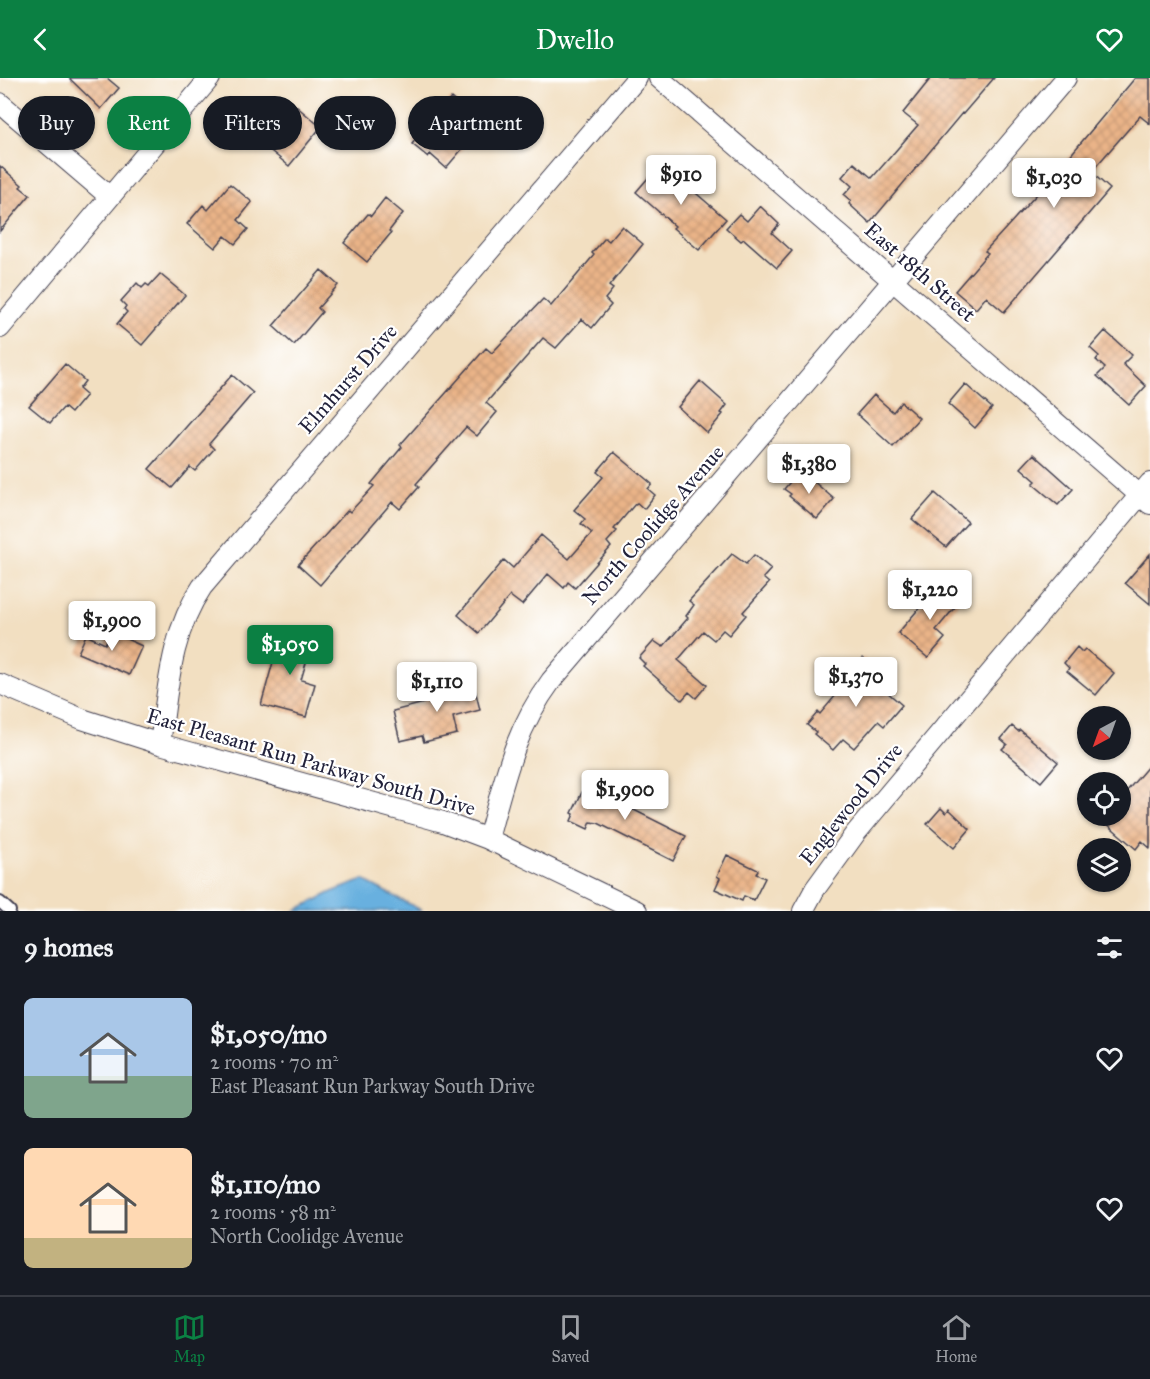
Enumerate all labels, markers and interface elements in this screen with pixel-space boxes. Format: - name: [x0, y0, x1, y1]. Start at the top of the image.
- icon: back: [24, 23, 57, 56]
- text: Dwello: [536, 23, 614, 56]
- icon: heart: [1093, 23, 1126, 56]
- chip: Buy: [18, 96, 95, 150]
- chip: Rent: [107, 96, 191, 150]
- chip: Filters: [203, 96, 302, 150]
- chip: New: [314, 96, 396, 150]
- chip: Apartment: [408, 96, 544, 150]
- pin: $910: [645, 155, 717, 206]
- pin: $1,030: [1005, 158, 1103, 209]
- text: $910: [660, 162, 702, 186]
- text: $1,030: [1026, 165, 1082, 189]
- street label: East 18th Street: [859, 217, 981, 328]
- street label: Elmhurst Drive: [293, 319, 403, 439]
- street label: North Coolidge Avenue: [576, 440, 730, 610]
- pin: $1,380: [760, 444, 858, 495]
- text: $1,380: [781, 451, 837, 475]
- pin: $1,220: [881, 570, 979, 621]
- text: $1,220: [902, 577, 958, 601]
- pin: $1,900: [63, 601, 161, 652]
- text: $1,900: [83, 608, 141, 632]
- pin: $1,050: [241, 625, 339, 676]
- text: $1,050: [261, 632, 319, 656]
- pin: $1,370: [807, 657, 905, 708]
- pin: $1,110: [388, 662, 486, 713]
- text: $1,370: [828, 664, 884, 688]
- text: $1,110: [411, 669, 463, 693]
- street label: East Pleasant Run Parkway South Drive: [144, 703, 479, 822]
- north arrow: [1077, 706, 1131, 760]
- map controls: [1077, 706, 1131, 892]
- street label: Englewood Drive: [794, 738, 908, 870]
- pin: $1,900: [576, 770, 674, 821]
- button: locate: [1077, 772, 1131, 826]
- text: $1,900: [596, 777, 654, 801]
- button: layers: [1077, 838, 1131, 892]
- text: 9 homes: [24, 931, 113, 963]
- icon: filters: [1093, 931, 1126, 964]
- text: $1,050/mo: [210, 1018, 327, 1050]
- icon: home: [72, 1022, 144, 1094]
- icon: heart: [1093, 1042, 1126, 1075]
- text: 2 rooms · 70 m²: [210, 1050, 338, 1074]
- text: East Pleasant Run Parkway South Drive: [210, 1074, 535, 1098]
- text: $1,110/mo: [210, 1168, 320, 1200]
- icon: home: [72, 1172, 144, 1244]
- icon: heart: [1093, 1192, 1126, 1225]
- text: 2 rooms · 58 m²: [210, 1200, 336, 1224]
- text: North Coolidge Avenue: [210, 1224, 404, 1248]
- tab: Map: [173, 1311, 206, 1366]
- tab: Saved: [552, 1311, 590, 1366]
- tab: Home: [935, 1311, 977, 1366]

